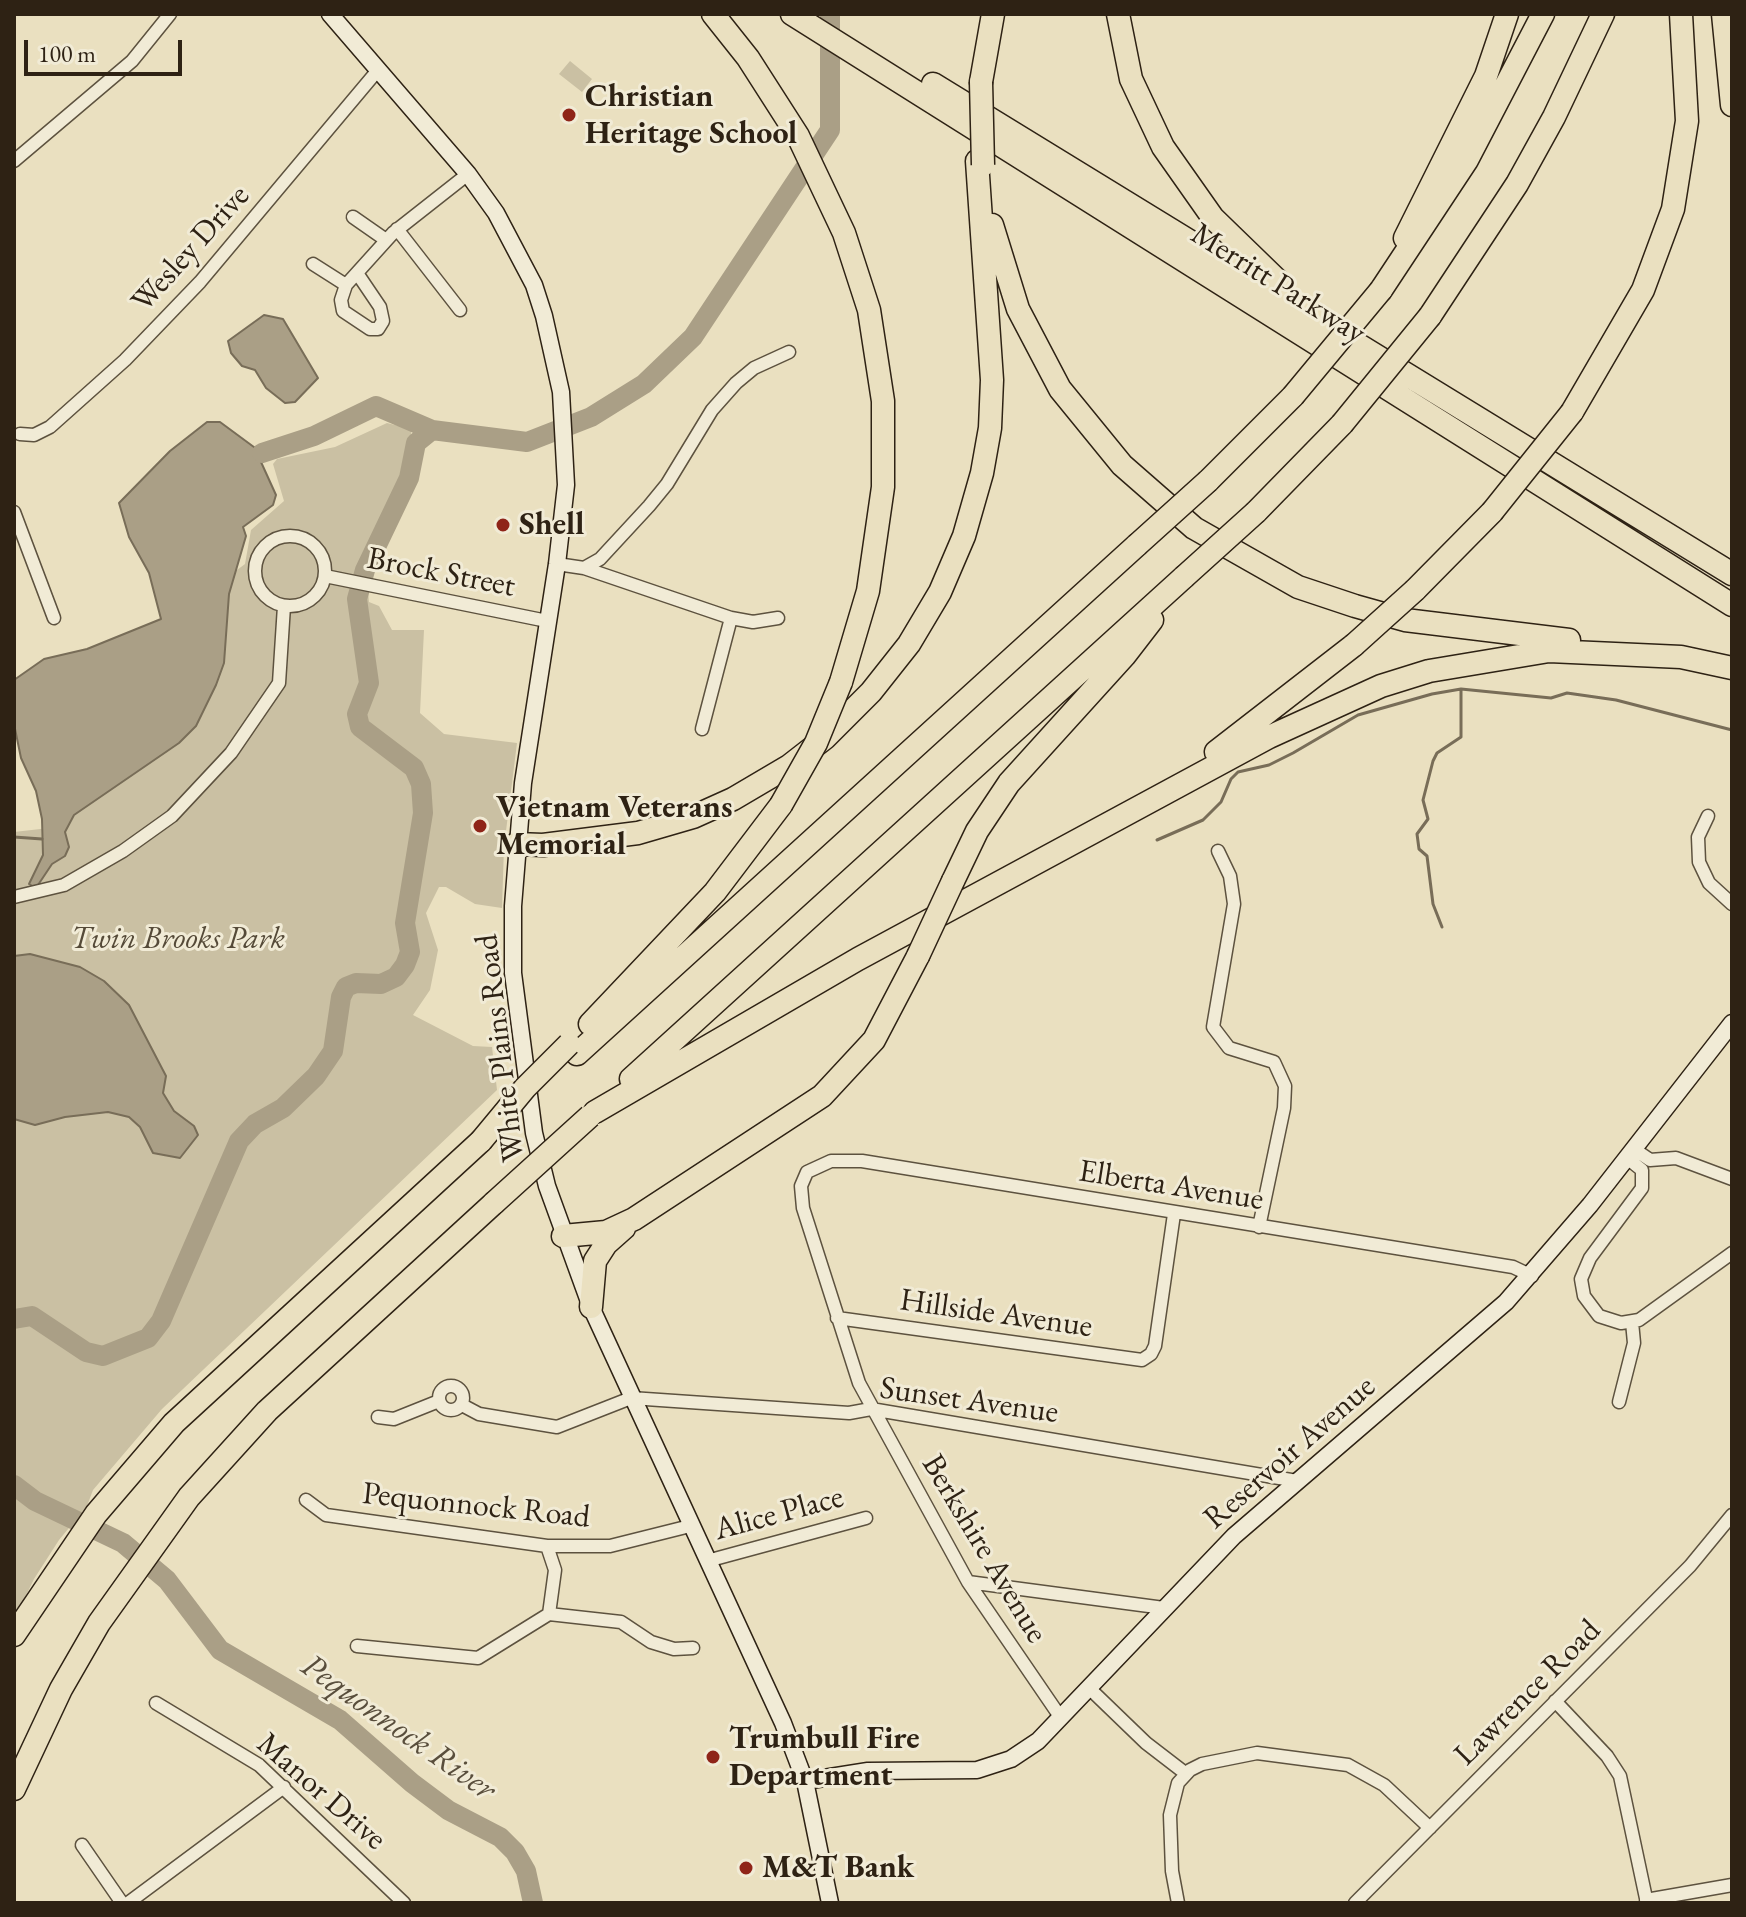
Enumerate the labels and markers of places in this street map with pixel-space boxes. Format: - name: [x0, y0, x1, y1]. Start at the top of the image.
- place label: Christian Heritage School: [585, 78, 797, 153]
- marker: Christian Heritage School: [560, 106, 578, 124]
- place label: Shell: [519, 506, 584, 544]
- marker: Shell: [494, 516, 512, 534]
- place label: Vietnam Veterans Memorial: [496, 789, 732, 864]
- marker: Vietnam Veterans Memorial: [471, 817, 489, 835]
- place label: Trumbull Fire Department: [729, 1720, 920, 1795]
- marker: Trumbull Fire Department: [704, 1748, 722, 1766]
- place label: M&T Bank: [762, 1849, 914, 1887]
- marker: M&T Bank: [737, 1859, 755, 1877]

